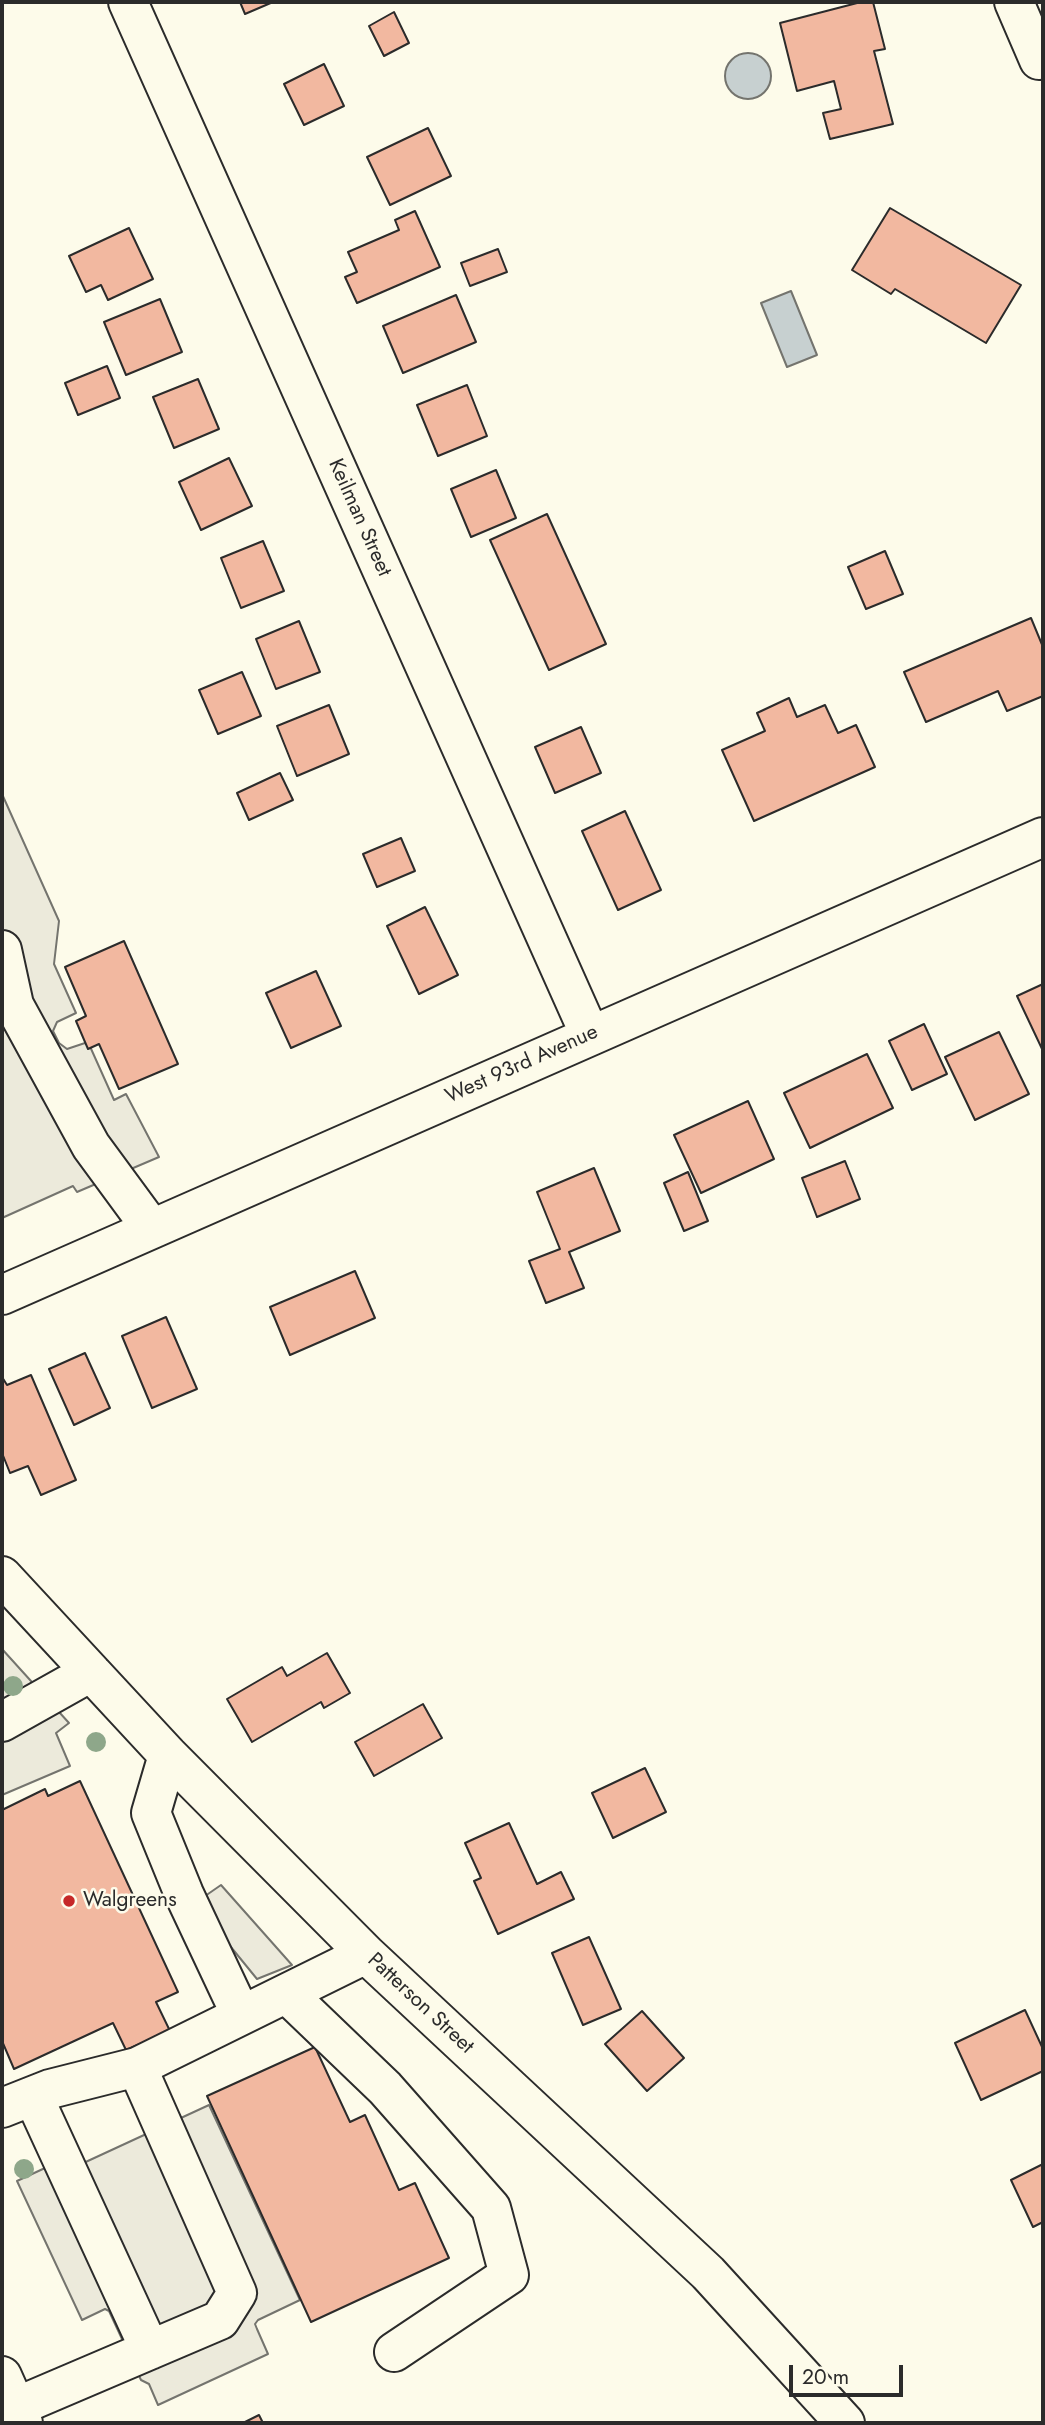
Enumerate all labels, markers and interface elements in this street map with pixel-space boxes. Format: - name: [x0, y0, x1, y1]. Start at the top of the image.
- street label: Keilman Street: [322, 455, 396, 581]
- street label: West 93rd Avenue: [442, 1020, 602, 1110]
- place label: Walgreens: [83, 1888, 177, 1914]
- marker: Walgreens: [61, 1893, 77, 1909]
- street label: Patterson Street: [362, 1948, 478, 2060]
- scale bar: [793, 2352, 907, 2396]
- text: 20 m: [802, 2362, 849, 2392]

